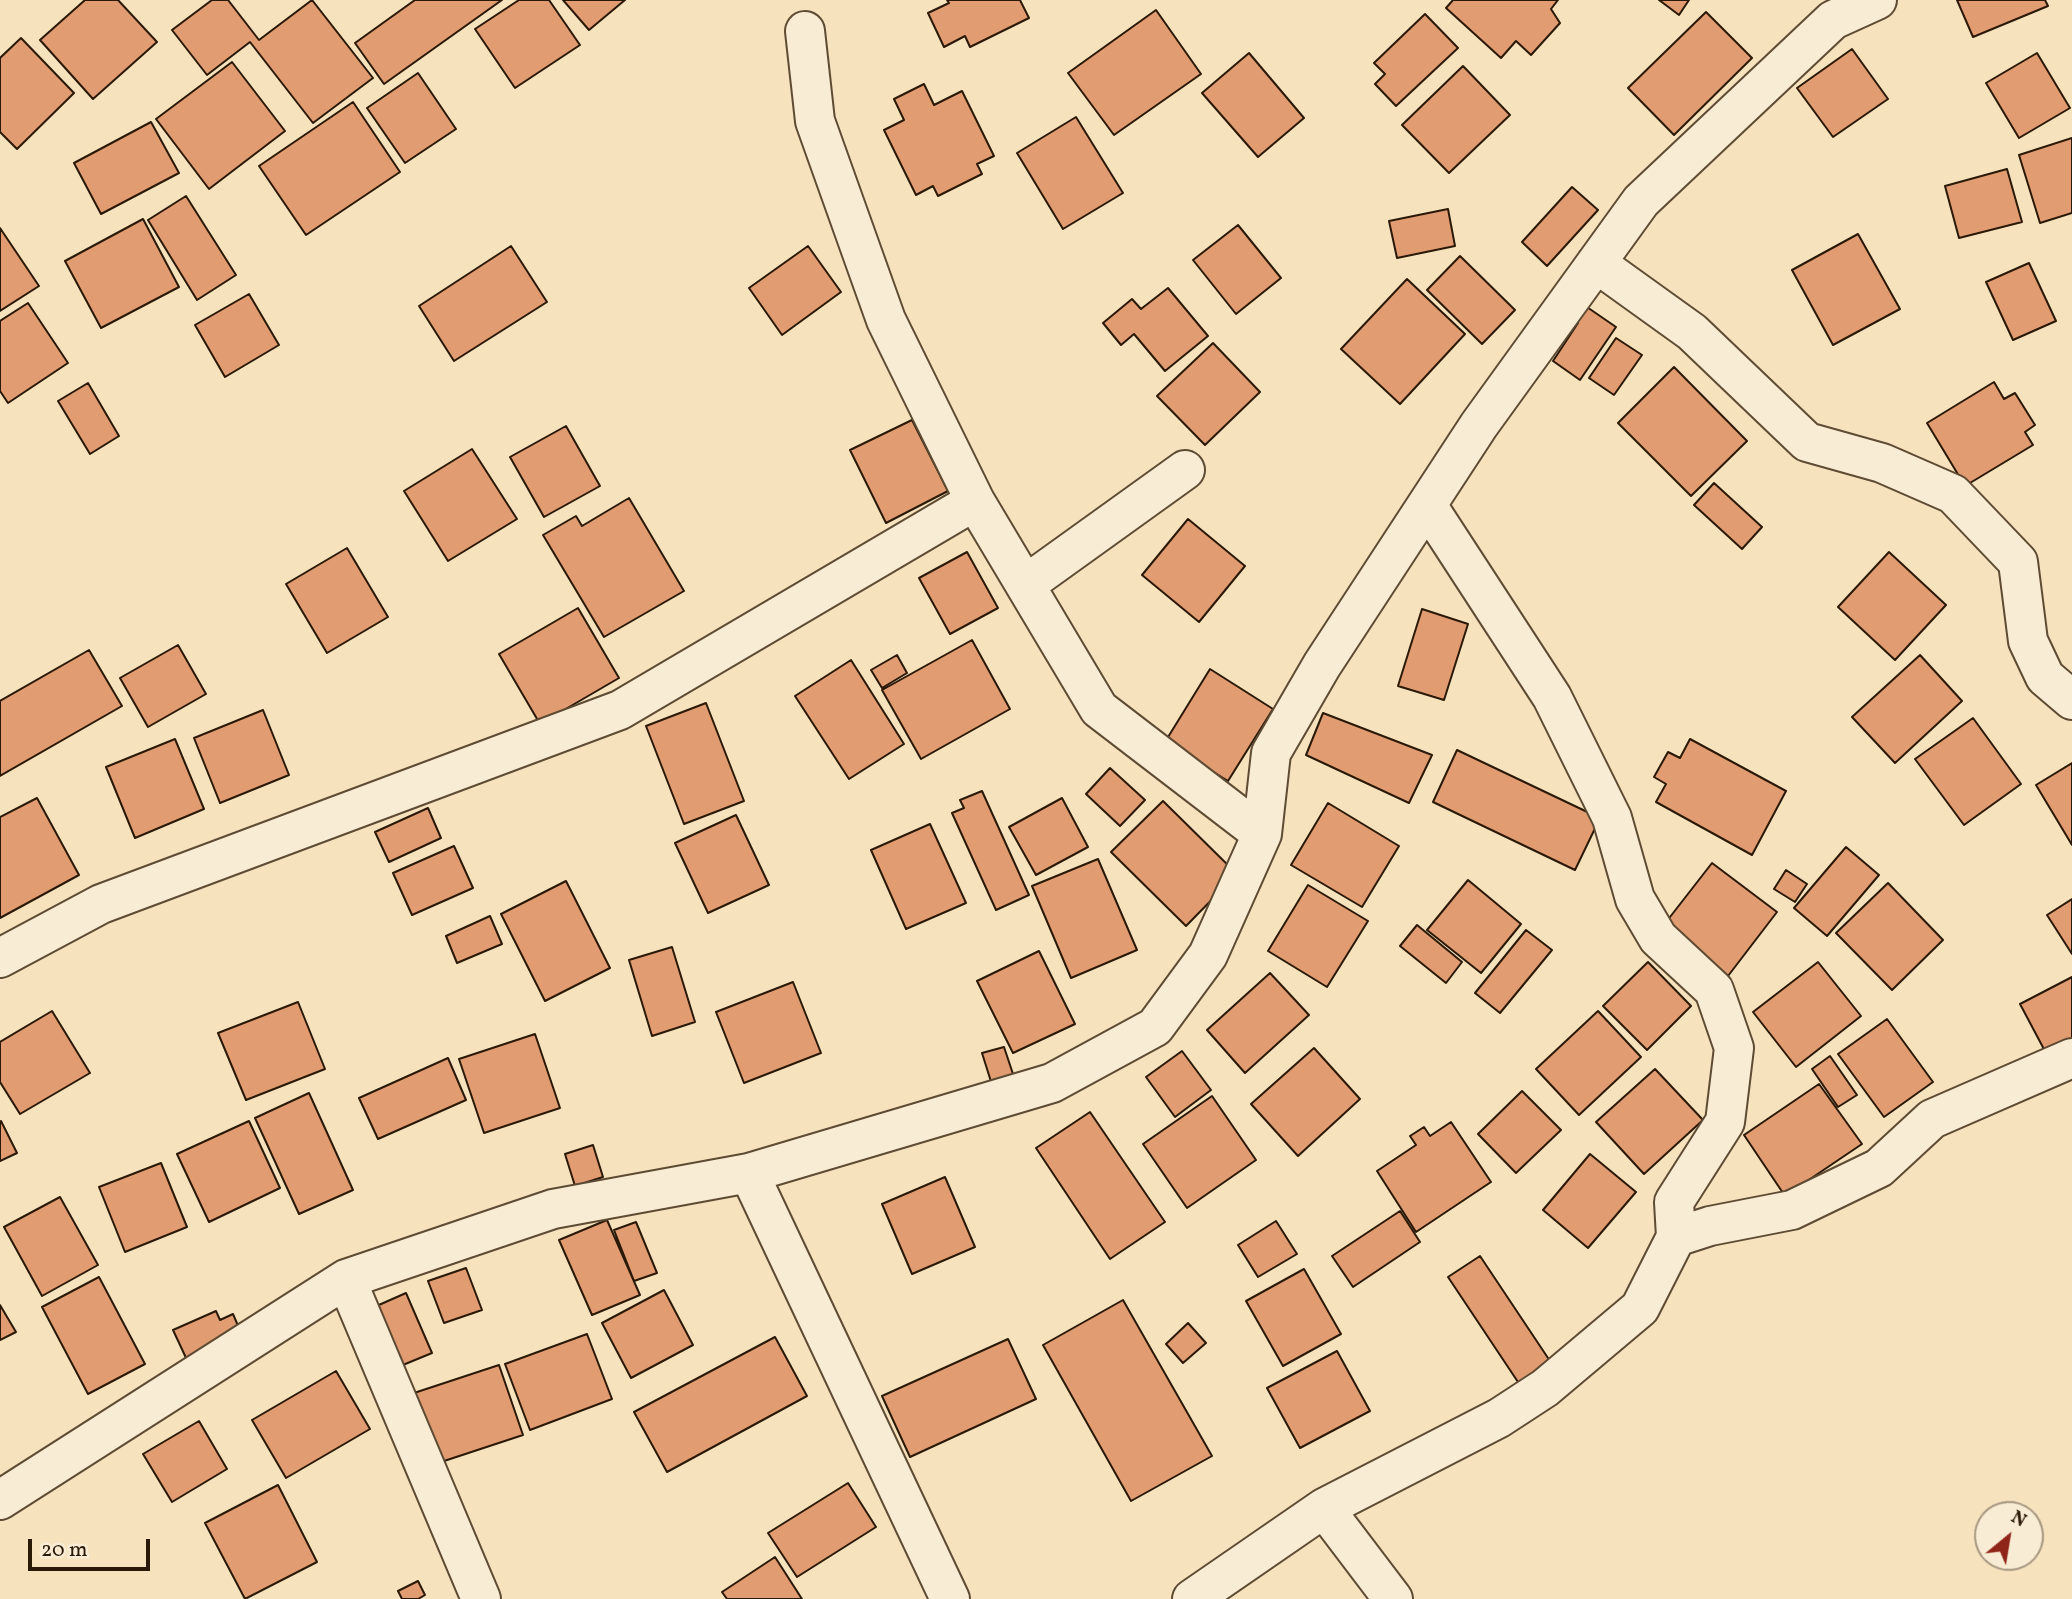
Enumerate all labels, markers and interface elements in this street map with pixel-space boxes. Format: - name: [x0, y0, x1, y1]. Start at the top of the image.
- north arrow: [1974, 1501, 2044, 1571]
- text: N: [2006, 1505, 2031, 1534]
- scale bar: [32, 1526, 154, 1570]
- text: 20 m: [41, 1536, 87, 1565]

